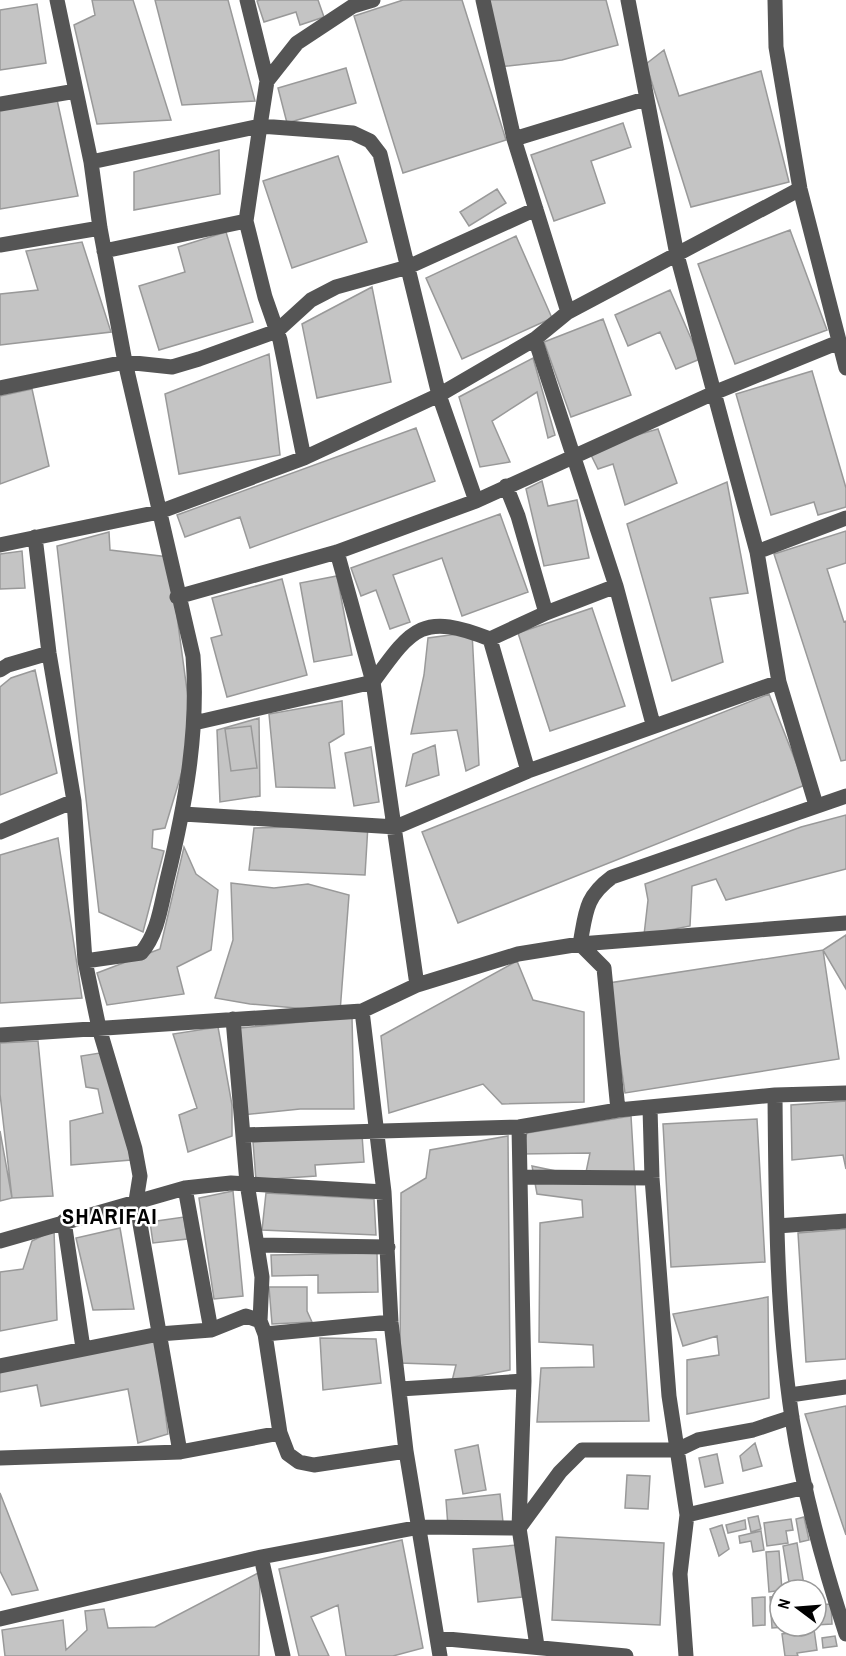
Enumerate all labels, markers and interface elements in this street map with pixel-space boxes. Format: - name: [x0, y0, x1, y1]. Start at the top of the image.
- district label: SHARIFAI: [62, 1201, 158, 1231]
- north arrow: [768, 1578, 828, 1638]
- text: N: [772, 1596, 795, 1611]

